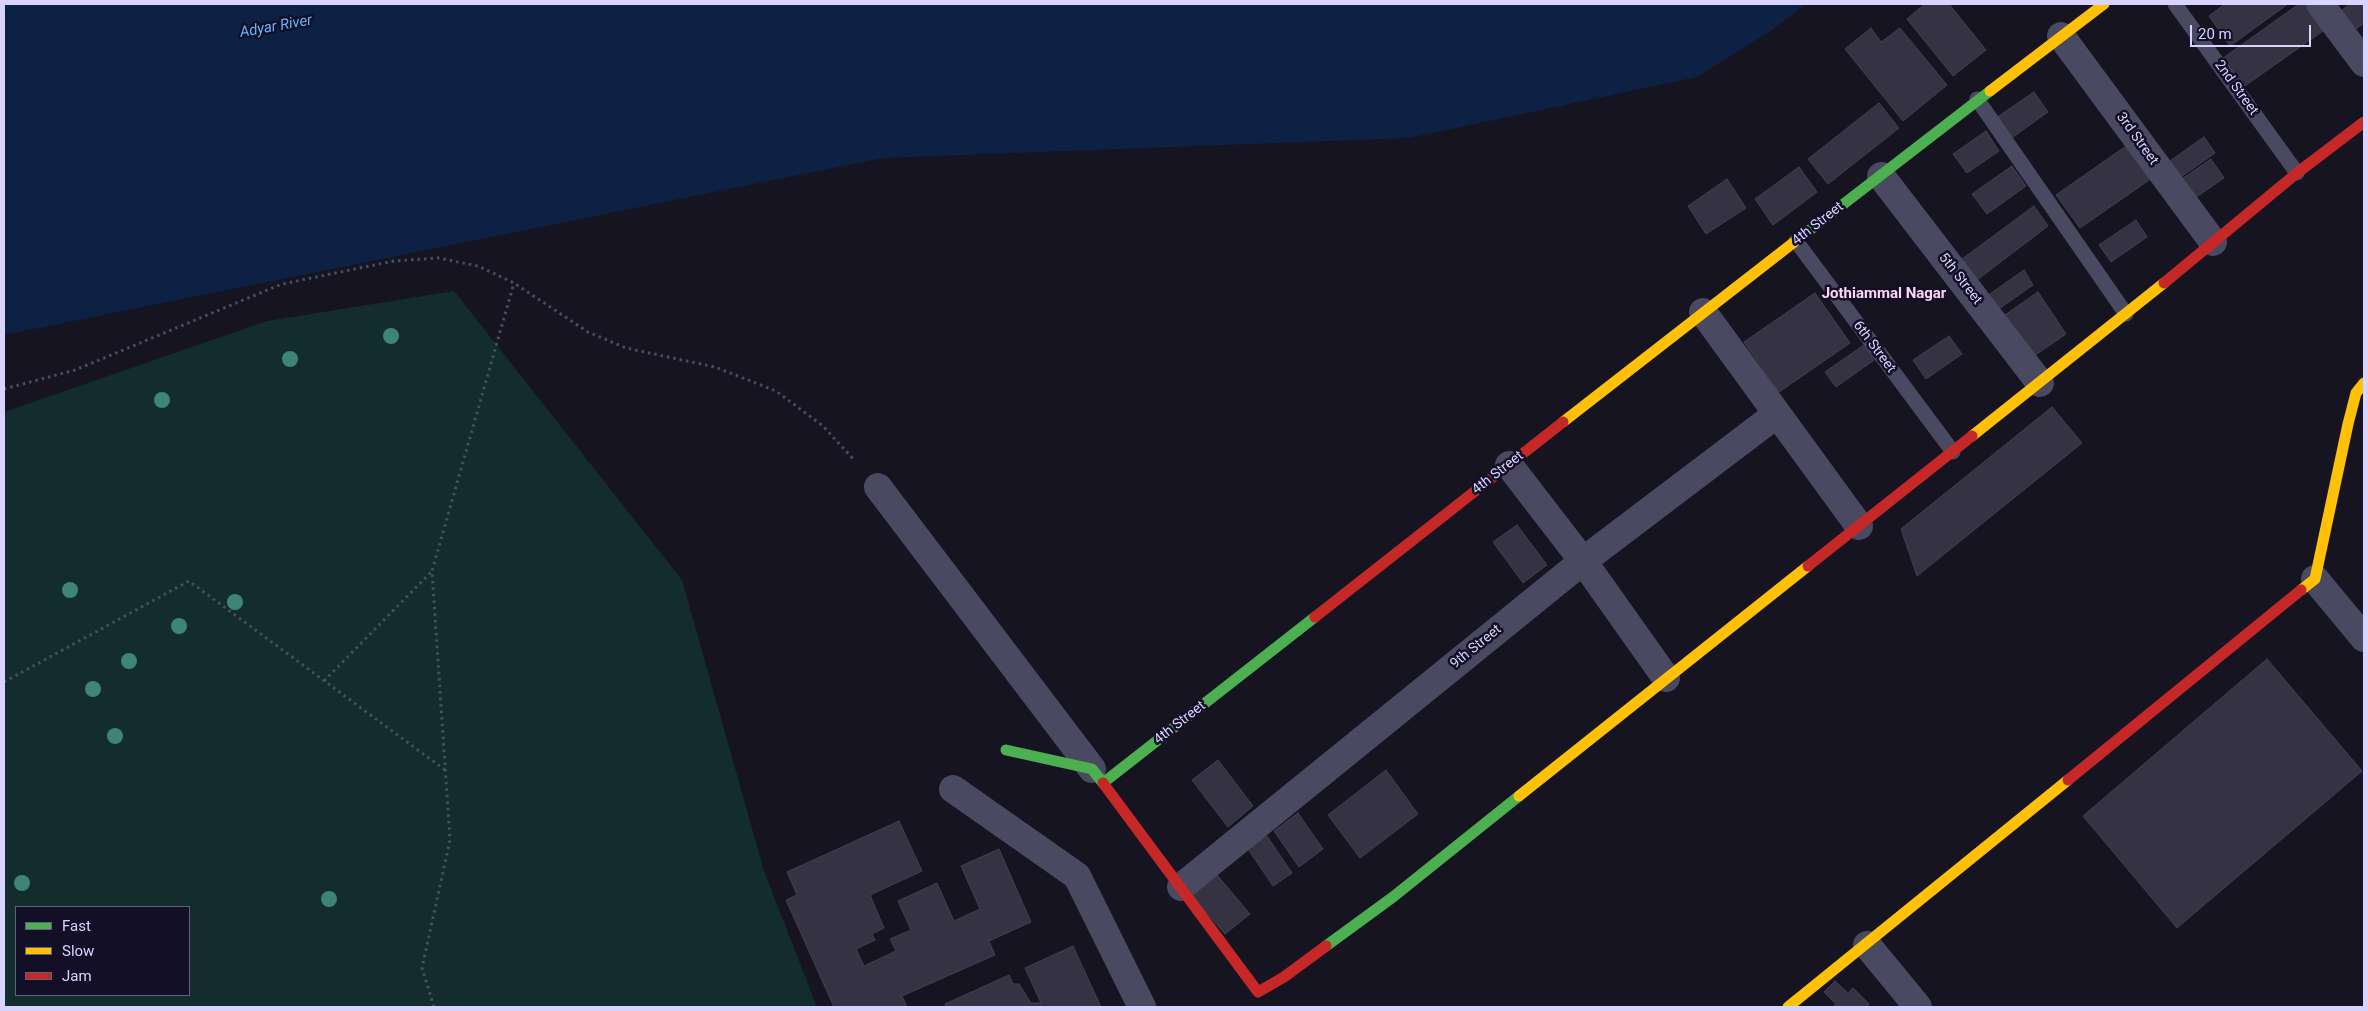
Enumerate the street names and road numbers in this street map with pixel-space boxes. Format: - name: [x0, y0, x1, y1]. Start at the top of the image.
- street label: 2nd Street: [2210, 57, 2262, 119]
- street label: 3rd Street: [2112, 109, 2162, 169]
- street label: 4th Street: [1789, 199, 1847, 249]
- street label: 5th Street: [1935, 250, 1985, 308]
- street label: 6th Street: [1849, 318, 1899, 376]
- street label: 4th Street: [1469, 448, 1527, 498]
- street label: 9th Street: [1447, 621, 1505, 673]
- street label: 4th Street: [1151, 698, 1209, 748]

